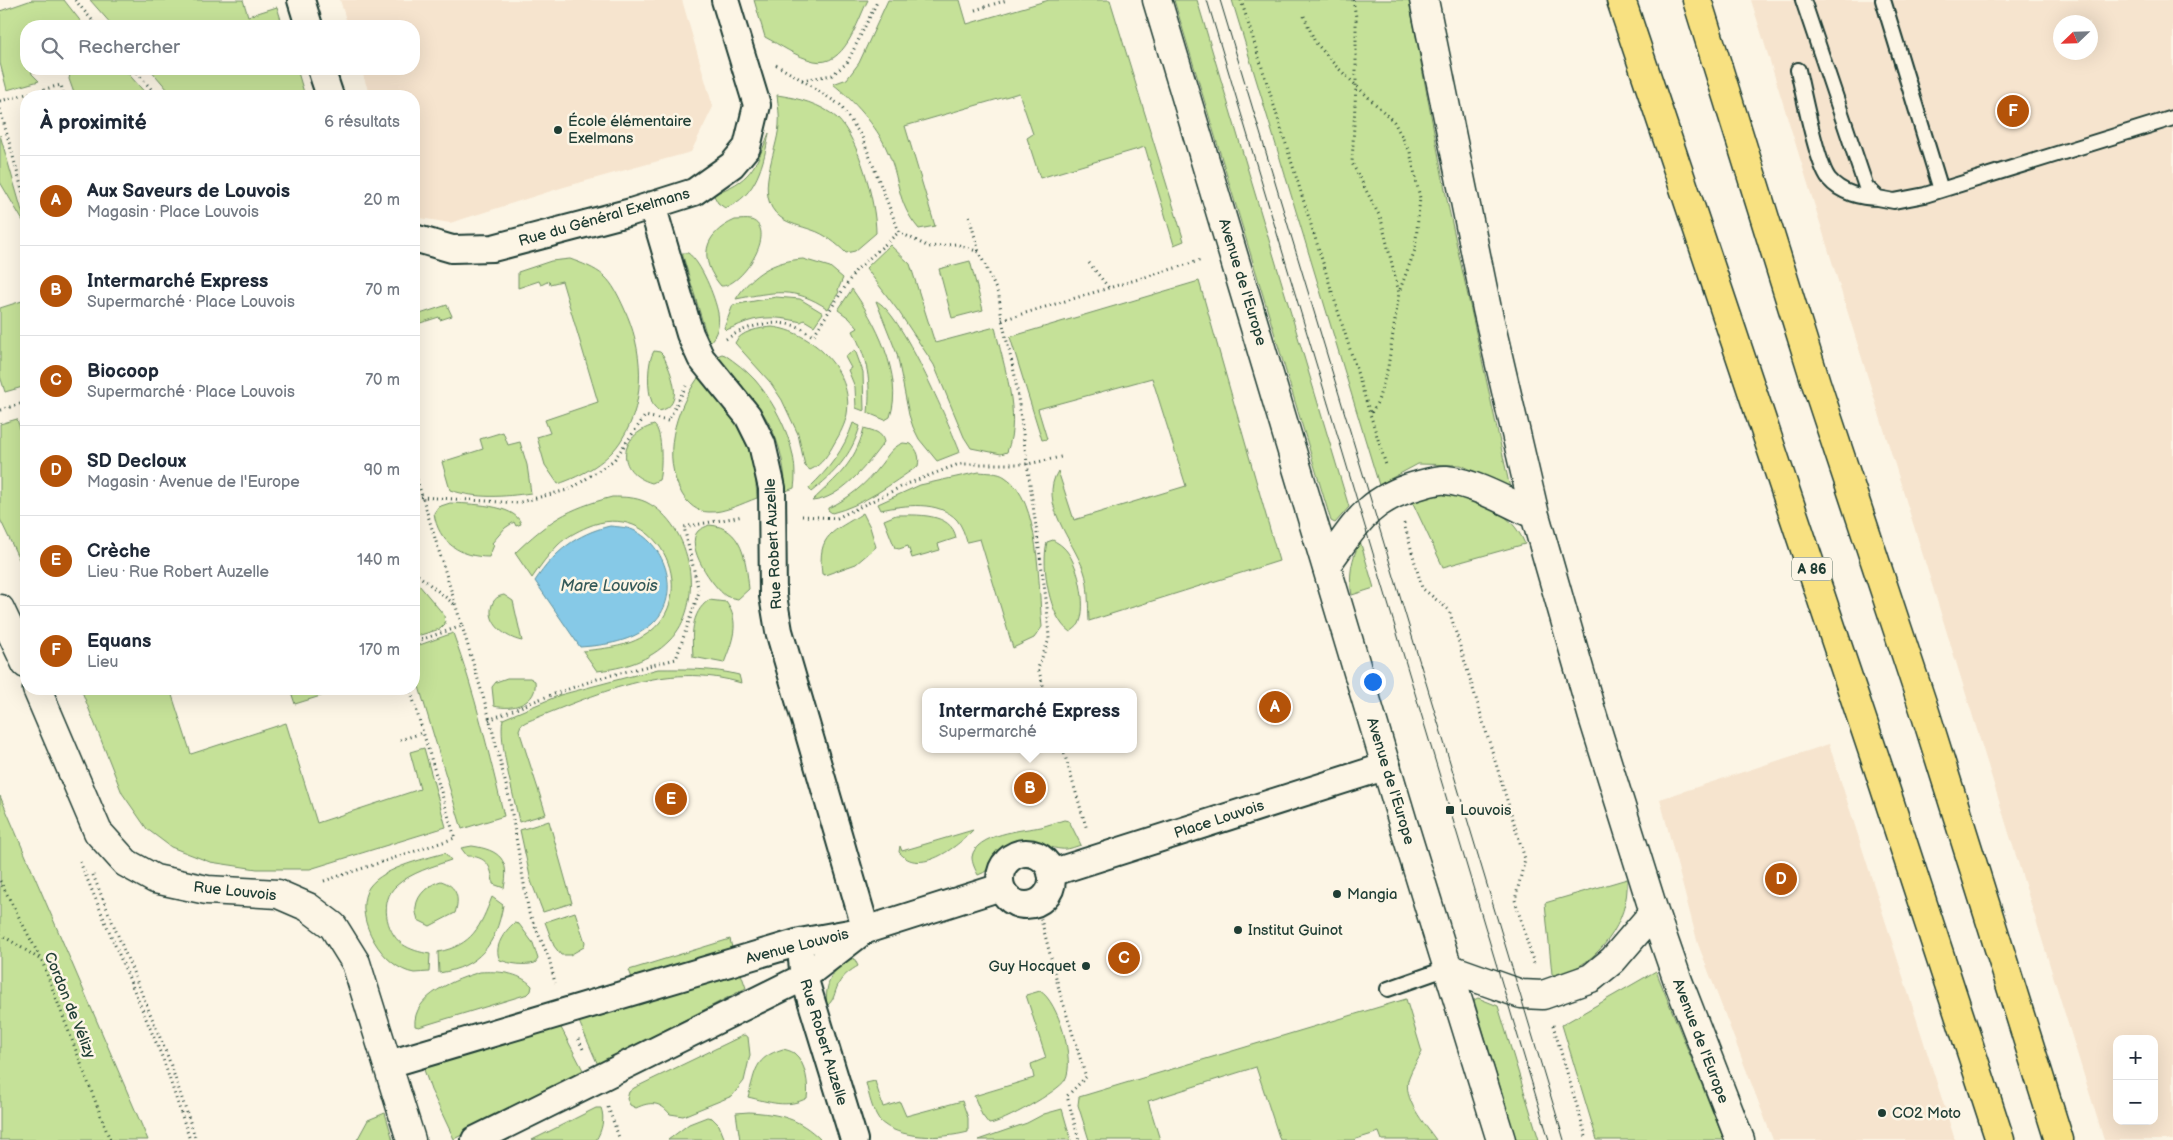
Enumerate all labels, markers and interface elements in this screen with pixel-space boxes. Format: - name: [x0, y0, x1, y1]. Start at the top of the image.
- north arrow: [2053, 15, 2098, 60]
- search box: [20, 20, 420, 75]
- icon: search: [38, 34, 66, 62]
- text: Rechercher: [78, 36, 180, 59]
- pin: F: [1997, 92, 2029, 130]
- text: À proximité: [40, 110, 147, 135]
- place label: École élémentaire Exelmans: [568, 112, 692, 148]
- text: 6 résultats: [324, 113, 400, 132]
- marker: École élémentaire Exelmans: [552, 124, 564, 136]
- text: Aux Saveurs de Louvois: [87, 180, 290, 203]
- street label: Rue du Général Exelmans: [516, 184, 692, 251]
- text: A: [51, 191, 61, 210]
- text: 20 m: [364, 191, 400, 210]
- text: Magasin · Place Louvois: [87, 203, 259, 222]
- street label: Avenue de l'Europe: [1214, 216, 1271, 348]
- text: Intermarché Express: [87, 270, 268, 293]
- text: B: [50, 281, 62, 300]
- text: 70 m: [365, 281, 400, 300]
- text: Supermarché · Place Louvois: [87, 293, 295, 312]
- text: Biocoop: [87, 360, 159, 383]
- text: C: [50, 371, 62, 390]
- text: 70 m: [365, 371, 400, 390]
- text: Supermarché · Place Louvois: [87, 383, 295, 402]
- text: SD Decloux: [87, 450, 186, 473]
- text: D: [50, 461, 62, 480]
- text: 90 m: [364, 461, 400, 480]
- text: Magasin · Avenue de l'Europe: [87, 473, 300, 492]
- street label: Rue Robert Auzelle: [761, 478, 786, 610]
- text: Crèche: [87, 540, 150, 563]
- text: E: [51, 551, 61, 570]
- text: 140 m: [357, 551, 400, 570]
- road number: A 86: [1792, 558, 1832, 580]
- text: Lieu · Rue Robert Auzelle: [87, 563, 269, 582]
- water label: Mare Louvois: [560, 577, 658, 596]
- text: Equans: [87, 630, 151, 653]
- text: F: [51, 641, 61, 660]
- text: 170 m: [359, 641, 400, 660]
- text: Lieu: [87, 653, 118, 672]
- your location: [1360, 669, 1386, 695]
- popup: [922, 688, 1137, 753]
- pin: A: [1259, 688, 1291, 726]
- text: Intermarché Express: [939, 700, 1120, 723]
- street label: Avenue de l'Europe: [1362, 715, 1419, 847]
- text: Supermarché: [939, 723, 1037, 742]
- pin: B: [1014, 769, 1046, 807]
- pin: E: [655, 780, 687, 818]
- street label: Place Louvois: [1172, 796, 1267, 843]
- place label: Louvois: [1460, 801, 1512, 820]
- marker: Louvois: [1444, 804, 1456, 816]
- pin: D: [1765, 860, 1797, 898]
- street label: Rue Louvois: [193, 878, 278, 905]
- place label: Mangia: [1347, 885, 1398, 904]
- marker: Mangia: [1331, 888, 1343, 900]
- place label: Institut Guinot: [1248, 921, 1343, 940]
- street label: Avenue Louvois: [744, 924, 851, 968]
- marker: Institut Guinot: [1232, 924, 1244, 936]
- pin: C: [1108, 939, 1140, 977]
- street label: Cordon de Vélizy: [40, 949, 100, 1061]
- place label: Guy Hocquet: [988, 957, 1076, 976]
- marker: Guy Hocquet: [1080, 960, 1092, 972]
- street label: Avenue de l'Europe: [1668, 976, 1733, 1106]
- street label: Rue Robert Auzelle: [795, 977, 852, 1108]
- map controls: [2113, 1035, 2158, 1125]
- button: +: [2113, 1035, 2158, 1080]
- button: −: [2113, 1080, 2158, 1125]
- place label: CO2 Moto: [1892, 1104, 1961, 1123]
- marker: CO2 Moto: [1876, 1107, 1888, 1119]

